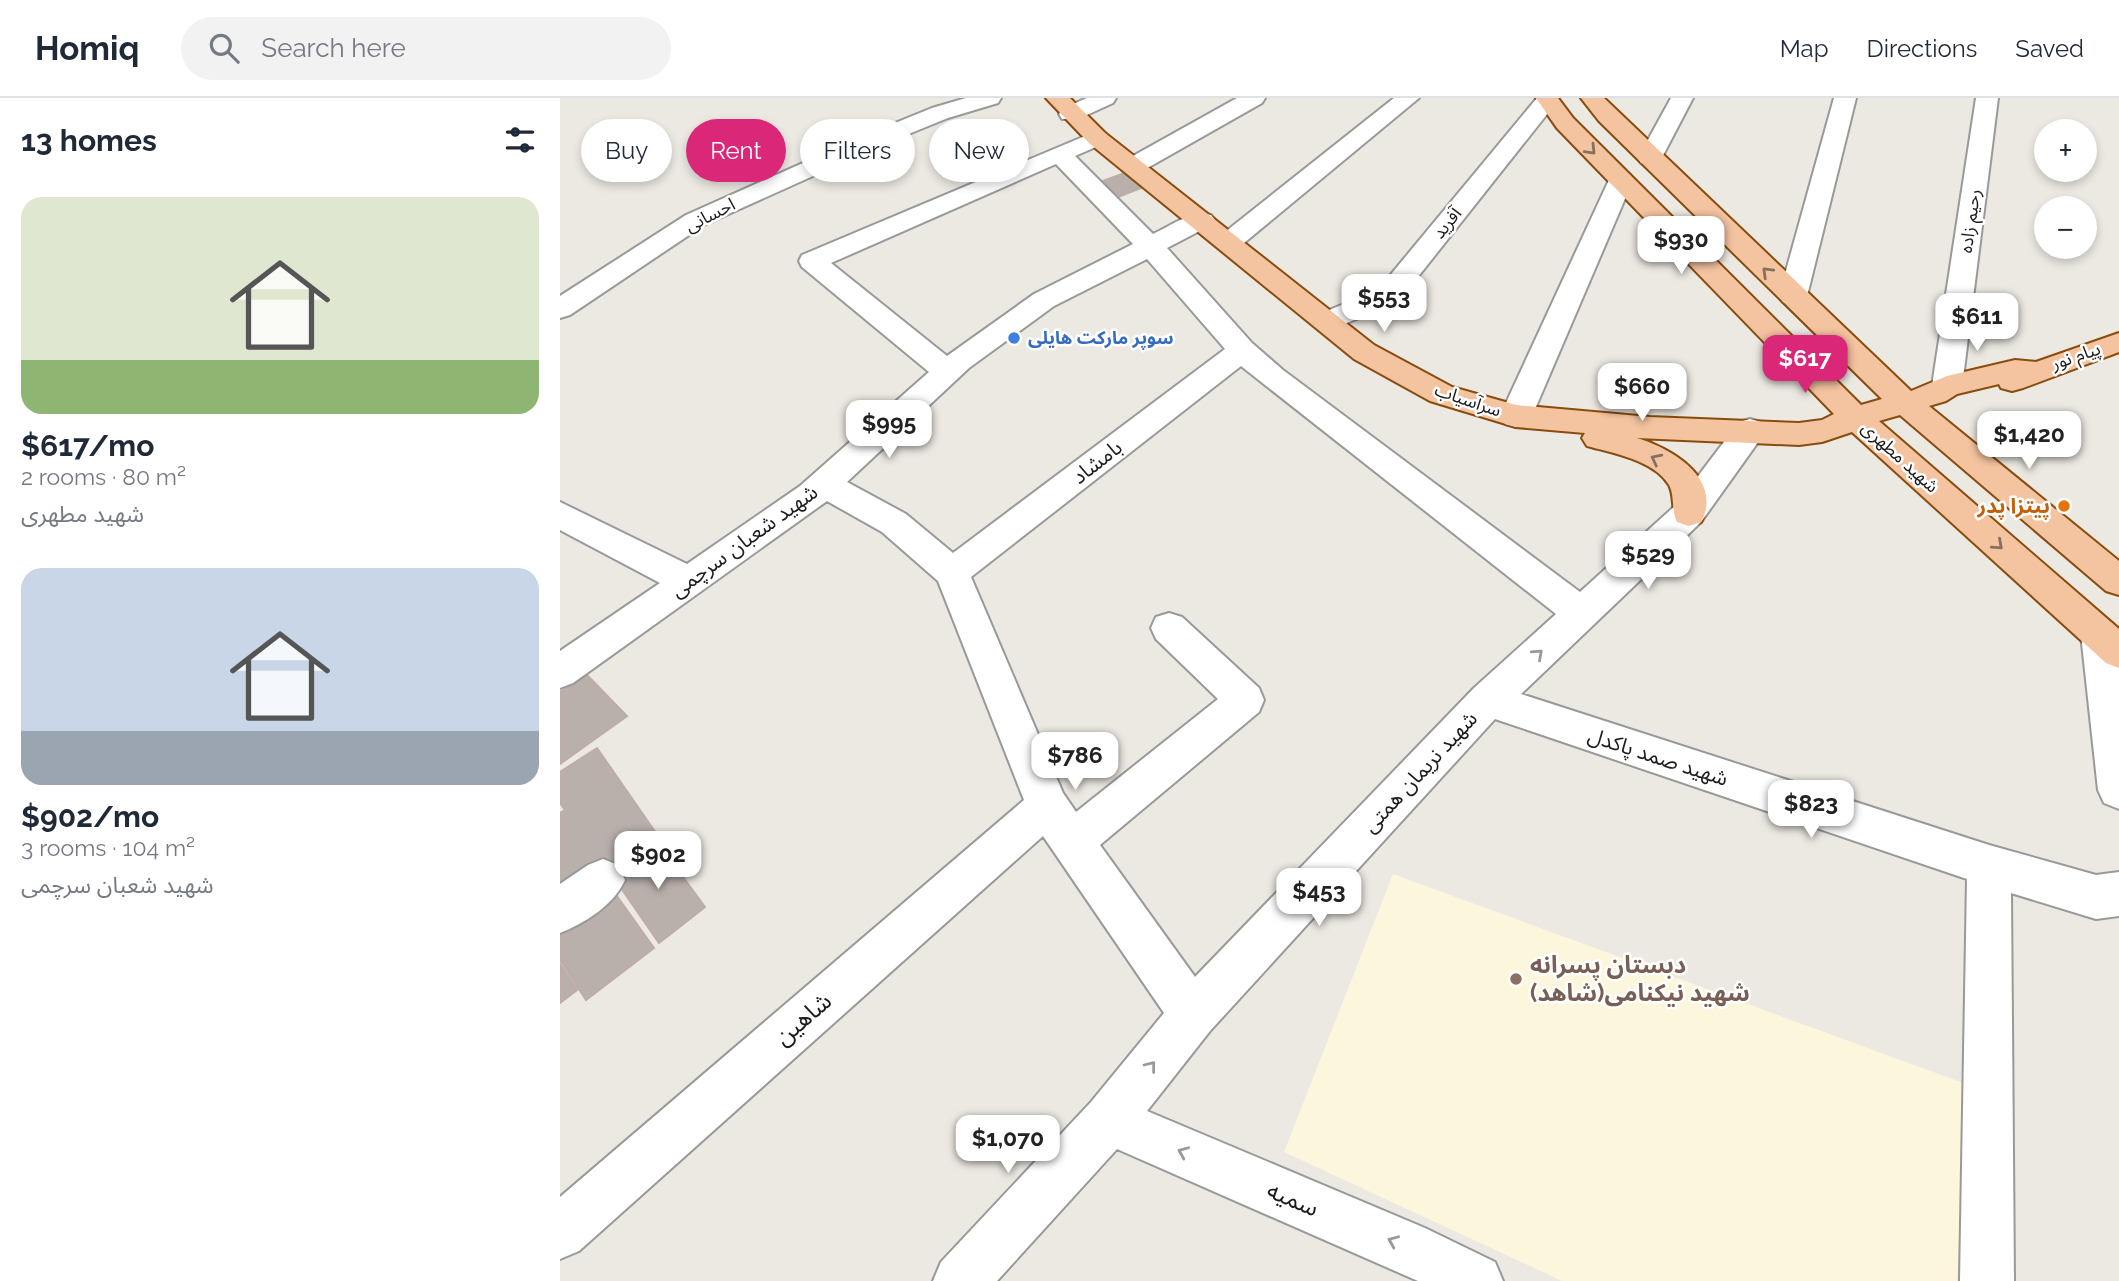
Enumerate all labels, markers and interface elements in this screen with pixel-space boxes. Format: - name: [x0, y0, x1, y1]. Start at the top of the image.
- search box: [181, 17, 671, 80]
- text: Homiq: [35, 29, 139, 68]
- icon: search: [205, 29, 243, 67]
- text: Search here: [261, 33, 406, 63]
- text: Map: [1780, 34, 1829, 63]
- text: Directions: [1867, 34, 1977, 63]
- text: Saved: [2015, 34, 2084, 63]
- chip: Buy: [581, 119, 672, 182]
- chip: Rent: [686, 119, 786, 182]
- chip: Filters: [800, 119, 915, 182]
- chip: New: [929, 119, 1029, 182]
- map controls: [2034, 119, 2097, 259]
- button: +: [2034, 119, 2097, 182]
- icon: filters: [501, 121, 539, 159]
- text: 13 homes: [21, 123, 157, 158]
- one-way arrow: [1583, 141, 1596, 154]
- street label: رحیم زاده: [1955, 188, 1987, 255]
- street label: احسانی: [681, 193, 739, 237]
- button: −: [2034, 196, 2097, 259]
- street label: آفرید: [1428, 202, 1467, 243]
- pin: $930: [1640, 216, 1722, 276]
- text: $930: [1653, 225, 1709, 252]
- icon: home: [217, 242, 343, 368]
- one-way arrow: [1762, 267, 1775, 280]
- pin: $553: [1343, 274, 1425, 334]
- text: $553: [1358, 283, 1410, 310]
- pin: $611: [1936, 294, 2018, 353]
- text: $611: [1951, 302, 2003, 329]
- place label: سوپر مارکت هایلی: [1028, 327, 1174, 350]
- marker: سوپر مارکت هایلی: [1006, 330, 1022, 346]
- pin: $617: [1764, 336, 1846, 395]
- street label: پیام نور: [2048, 337, 2104, 378]
- text: $617: [1779, 344, 1831, 371]
- pin: $660: [1601, 364, 1683, 423]
- text: $660: [1614, 372, 1670, 399]
- street label: سرآسیاب: [1432, 378, 1504, 422]
- pin: $995: [848, 400, 930, 460]
- text: $995: [862, 409, 916, 436]
- pin: $1,420: [1972, 412, 2086, 471]
- street label: شهید مطهری: [1857, 417, 1943, 497]
- text: $1,420: [1993, 420, 2065, 447]
- text: $617/mo: [21, 428, 154, 463]
- street label: بامشاد: [1067, 434, 1127, 489]
- one-way arrow: [1651, 454, 1664, 468]
- text: 2 rooms · 80 m²: [21, 463, 186, 490]
- street label: شهید شعبان سرچمی: [665, 479, 823, 603]
- place label: پیتزا پدر: [1976, 493, 2050, 520]
- marker: پیتزا پدر: [2056, 498, 2072, 514]
- text: شهید مطهری: [21, 500, 144, 527]
- pin: $529: [1607, 532, 1689, 591]
- one-way arrow: [1990, 537, 2003, 549]
- text: $529: [1621, 540, 1675, 567]
- icon: home: [217, 613, 343, 739]
- one-way arrow: [1530, 650, 1543, 663]
- street label: شهید نریمان همتی: [1357, 706, 1482, 837]
- street label: شهید صمد پاکدل: [1585, 722, 1731, 792]
- pin: $786: [1034, 732, 1116, 792]
- text: $786: [1047, 741, 1103, 768]
- pin: $823: [1770, 780, 1852, 840]
- text: $823: [1784, 789, 1838, 816]
- text: $902/mo: [21, 799, 159, 834]
- pin: $902: [617, 832, 699, 891]
- text: 3 rooms · 104 m²: [21, 834, 195, 861]
- text: $902: [630, 840, 686, 867]
- pin: $453: [1278, 868, 1360, 928]
- text: شهید شعبان سرچمی: [21, 871, 214, 898]
- text: $453: [1292, 877, 1346, 904]
- place label: دبستان پسرانه شهید نیکنامی(شاهد): [1530, 950, 1750, 1007]
- marker: دبستان پسرانه شهید نیکنامی(شاهد): [1508, 971, 1524, 987]
- street label: شاهین: [768, 986, 837, 1051]
- one-way arrow: [1143, 1062, 1156, 1074]
- pin: $1,070: [951, 1116, 1065, 1175]
- text: $1,070: [972, 1124, 1044, 1151]
- one-way arrow: [1178, 1146, 1190, 1160]
- street label: سمیه: [1263, 1175, 1323, 1222]
- one-way arrow: [1387, 1235, 1400, 1249]

